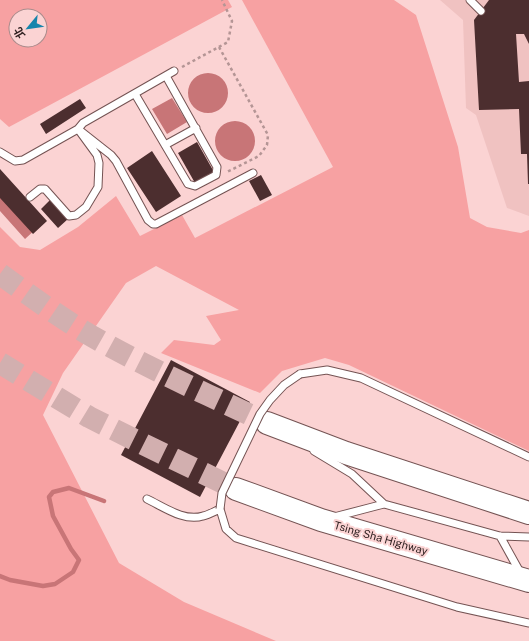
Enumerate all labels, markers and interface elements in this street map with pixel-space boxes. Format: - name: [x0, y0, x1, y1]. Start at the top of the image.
- north arrow: [8, 8, 48, 48]
- text: 北: [11, 25, 27, 41]
- street label: Tsing Sha Highway: [333, 519, 429, 557]

